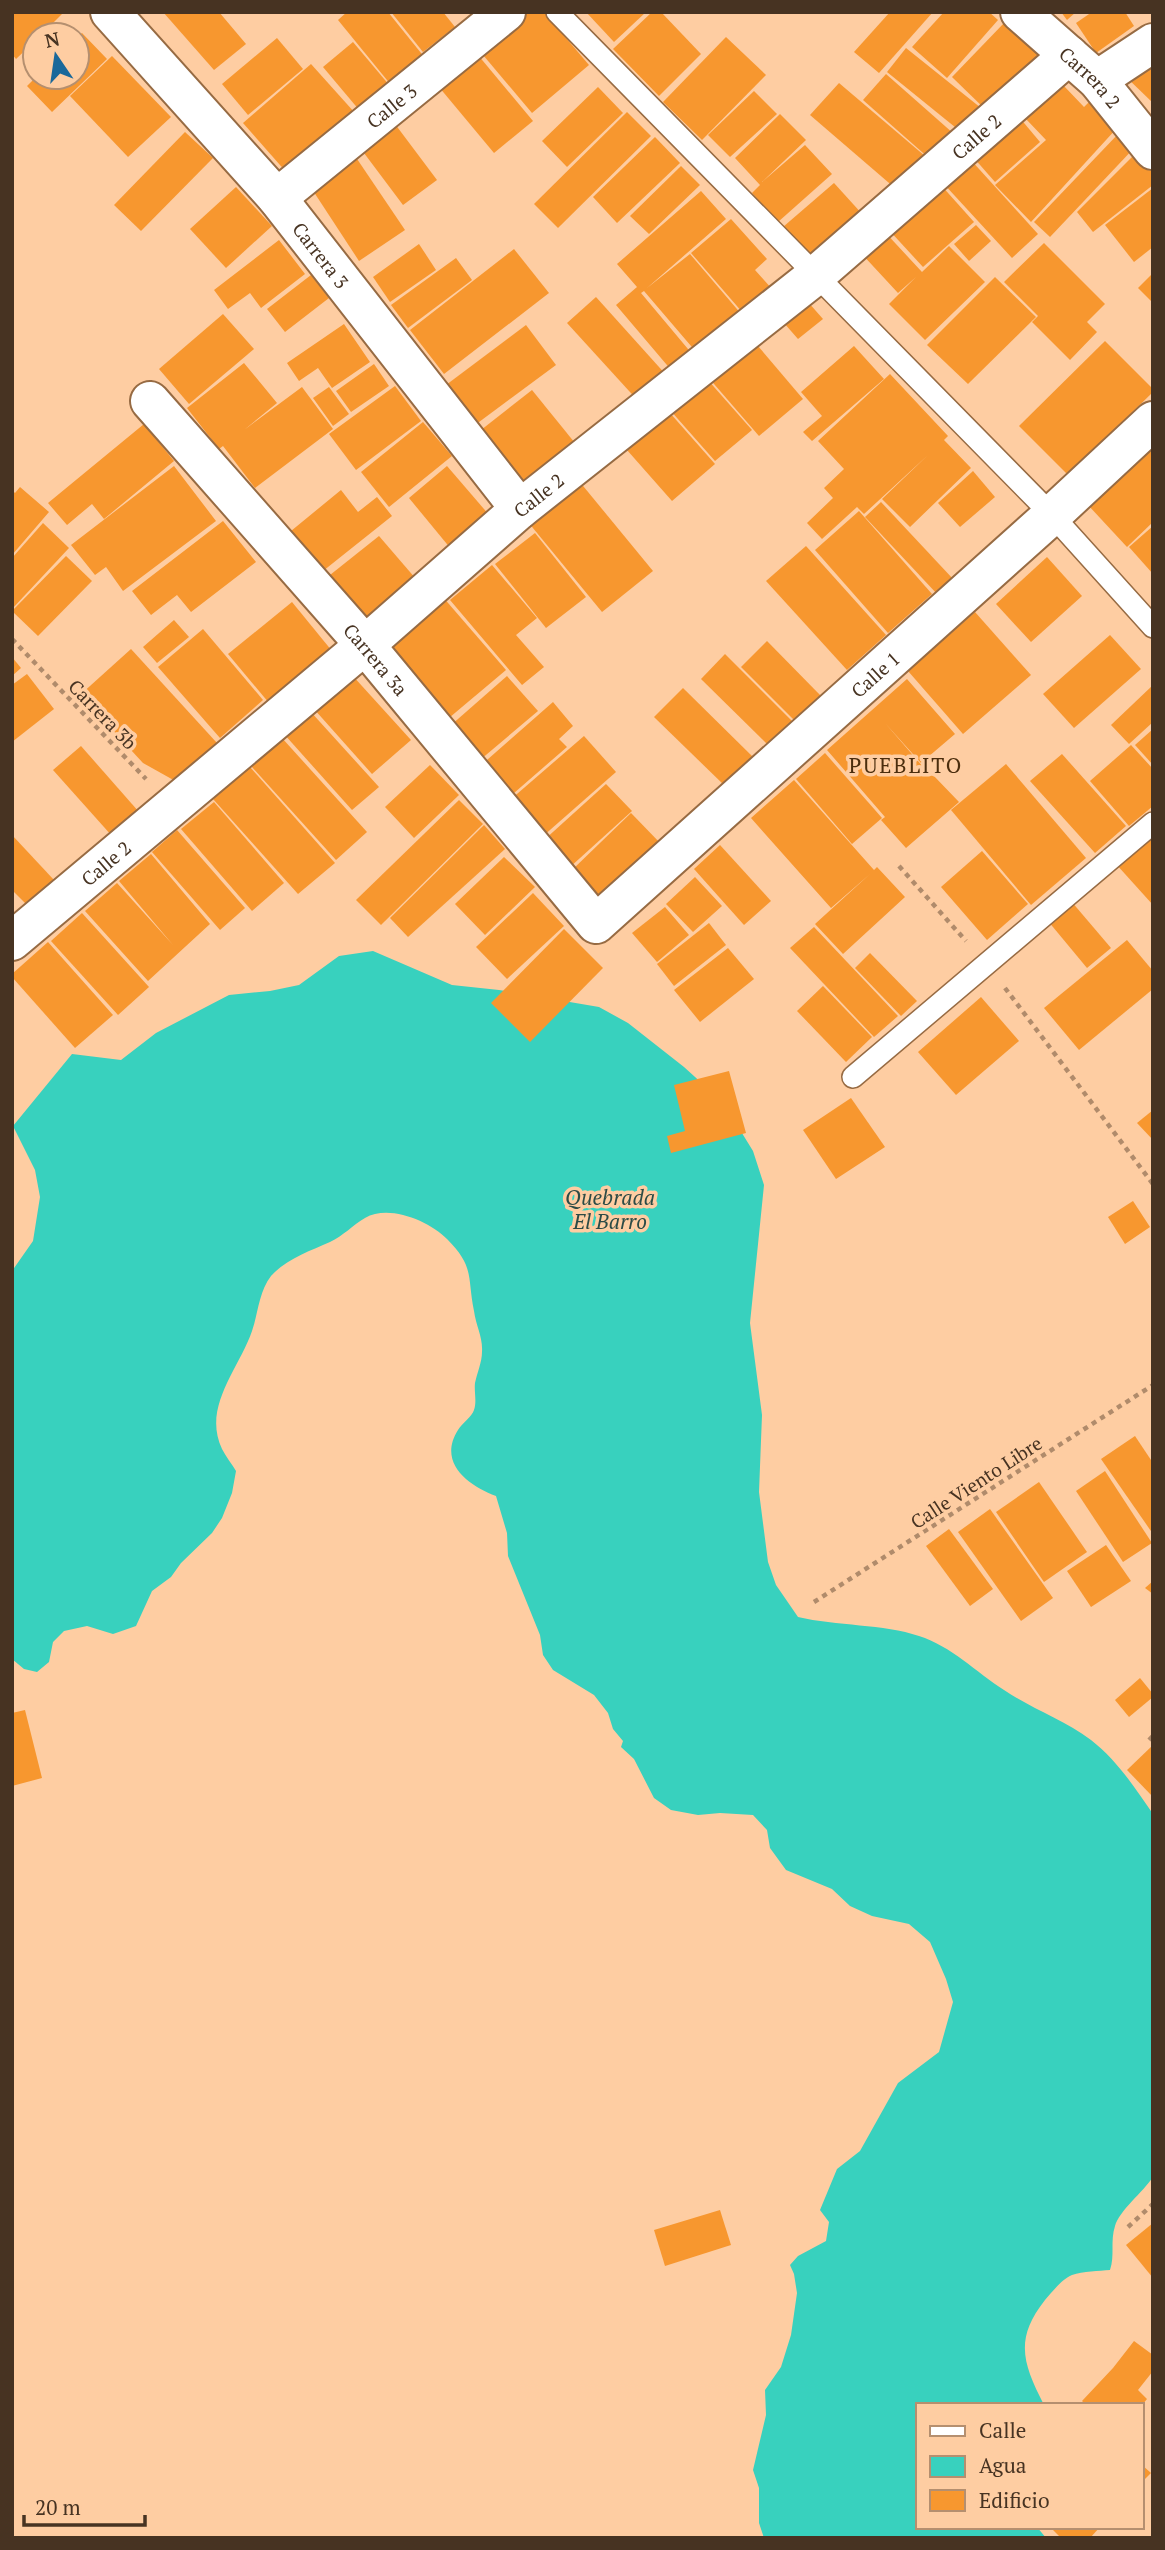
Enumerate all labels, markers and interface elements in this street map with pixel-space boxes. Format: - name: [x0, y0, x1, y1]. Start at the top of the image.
- north arrow: [21, 21, 91, 91]
- text: N: [42, 25, 62, 53]
- street label: Carrera 2: [1055, 40, 1127, 113]
- street label: Calle 3: [361, 77, 421, 133]
- street label: Calle 2: [946, 108, 1006, 164]
- street label: Carrera 3: [288, 216, 355, 293]
- street label: Calle 2: [508, 467, 569, 522]
- street label: Carrera 3a: [339, 617, 414, 701]
- street label: Calle 1: [845, 645, 905, 702]
- street label: Carrera 3b: [63, 674, 143, 754]
- district label: PUEBLITO: [849, 751, 963, 779]
- street label: Calle 2: [75, 835, 136, 891]
- water label: Quebrada El Barro: [565, 1183, 655, 1235]
- street label: Calle Viento Libre: [905, 1430, 1047, 1534]
- legend: [916, 2403, 1144, 2529]
- text: Calle: [979, 2416, 1026, 2444]
- text: Agua: [979, 2451, 1027, 2479]
- scale bar: [24, 2484, 145, 2528]
- text: Edificio: [979, 2486, 1050, 2514]
- text: 20 m: [35, 2493, 81, 2521]

